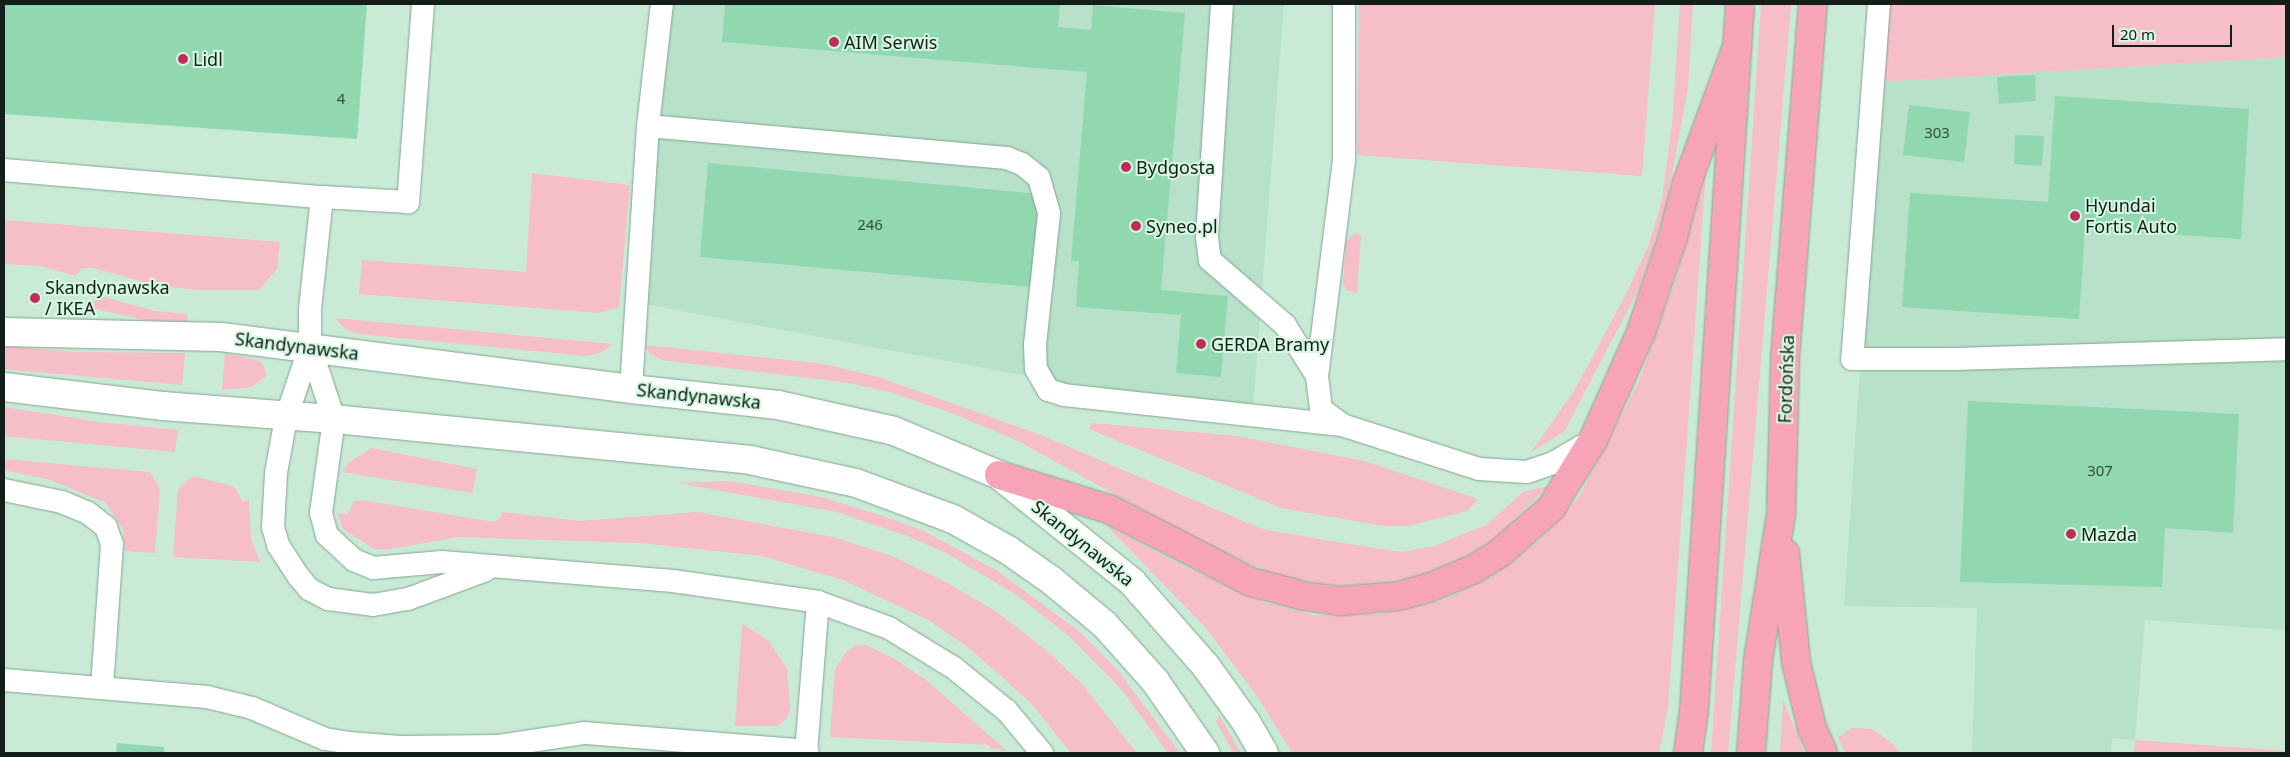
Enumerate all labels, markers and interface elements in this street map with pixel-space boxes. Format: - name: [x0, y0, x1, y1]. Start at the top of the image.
- scale bar: [2115, 15, 2235, 47]
- text: 20 m: [2120, 24, 2155, 44]
- place label: AIM Serwis: [844, 31, 937, 53]
- marker: AIM Serwis: [828, 36, 840, 48]
- place label: Lidl: [193, 48, 223, 70]
- marker: Lidl: [177, 53, 189, 65]
- house number: 4: [337, 90, 345, 108]
- house number: 303: [1924, 124, 1950, 142]
- place label: Bydgosta: [1136, 156, 1215, 178]
- marker: Bydgosta: [1120, 161, 1132, 173]
- place label: Hyundai Fortis Auto: [2085, 195, 2177, 238]
- marker: Hyundai Fortis Auto: [2069, 210, 2081, 222]
- place label: Syneo.pl: [1146, 215, 1218, 237]
- house number: 246: [857, 216, 883, 234]
- marker: Syneo.pl: [1130, 220, 1142, 232]
- place label: Skandynawska / IKEA: [45, 277, 170, 320]
- marker: Skandynawska / IKEA: [29, 292, 41, 304]
- street label: Skandynawska: [234, 328, 360, 364]
- place label: GERDA Bramy: [1211, 333, 1329, 355]
- street label: Fordońska: [1774, 334, 1798, 424]
- marker: GERDA Bramy: [1195, 338, 1207, 350]
- street label: Skandynawska: [636, 379, 762, 413]
- house number: 307: [2087, 462, 2113, 480]
- street label: Skandynawska: [1028, 495, 1138, 591]
- place label: Mazda: [2081, 523, 2137, 545]
- marker: Mazda: [2065, 528, 2077, 540]

